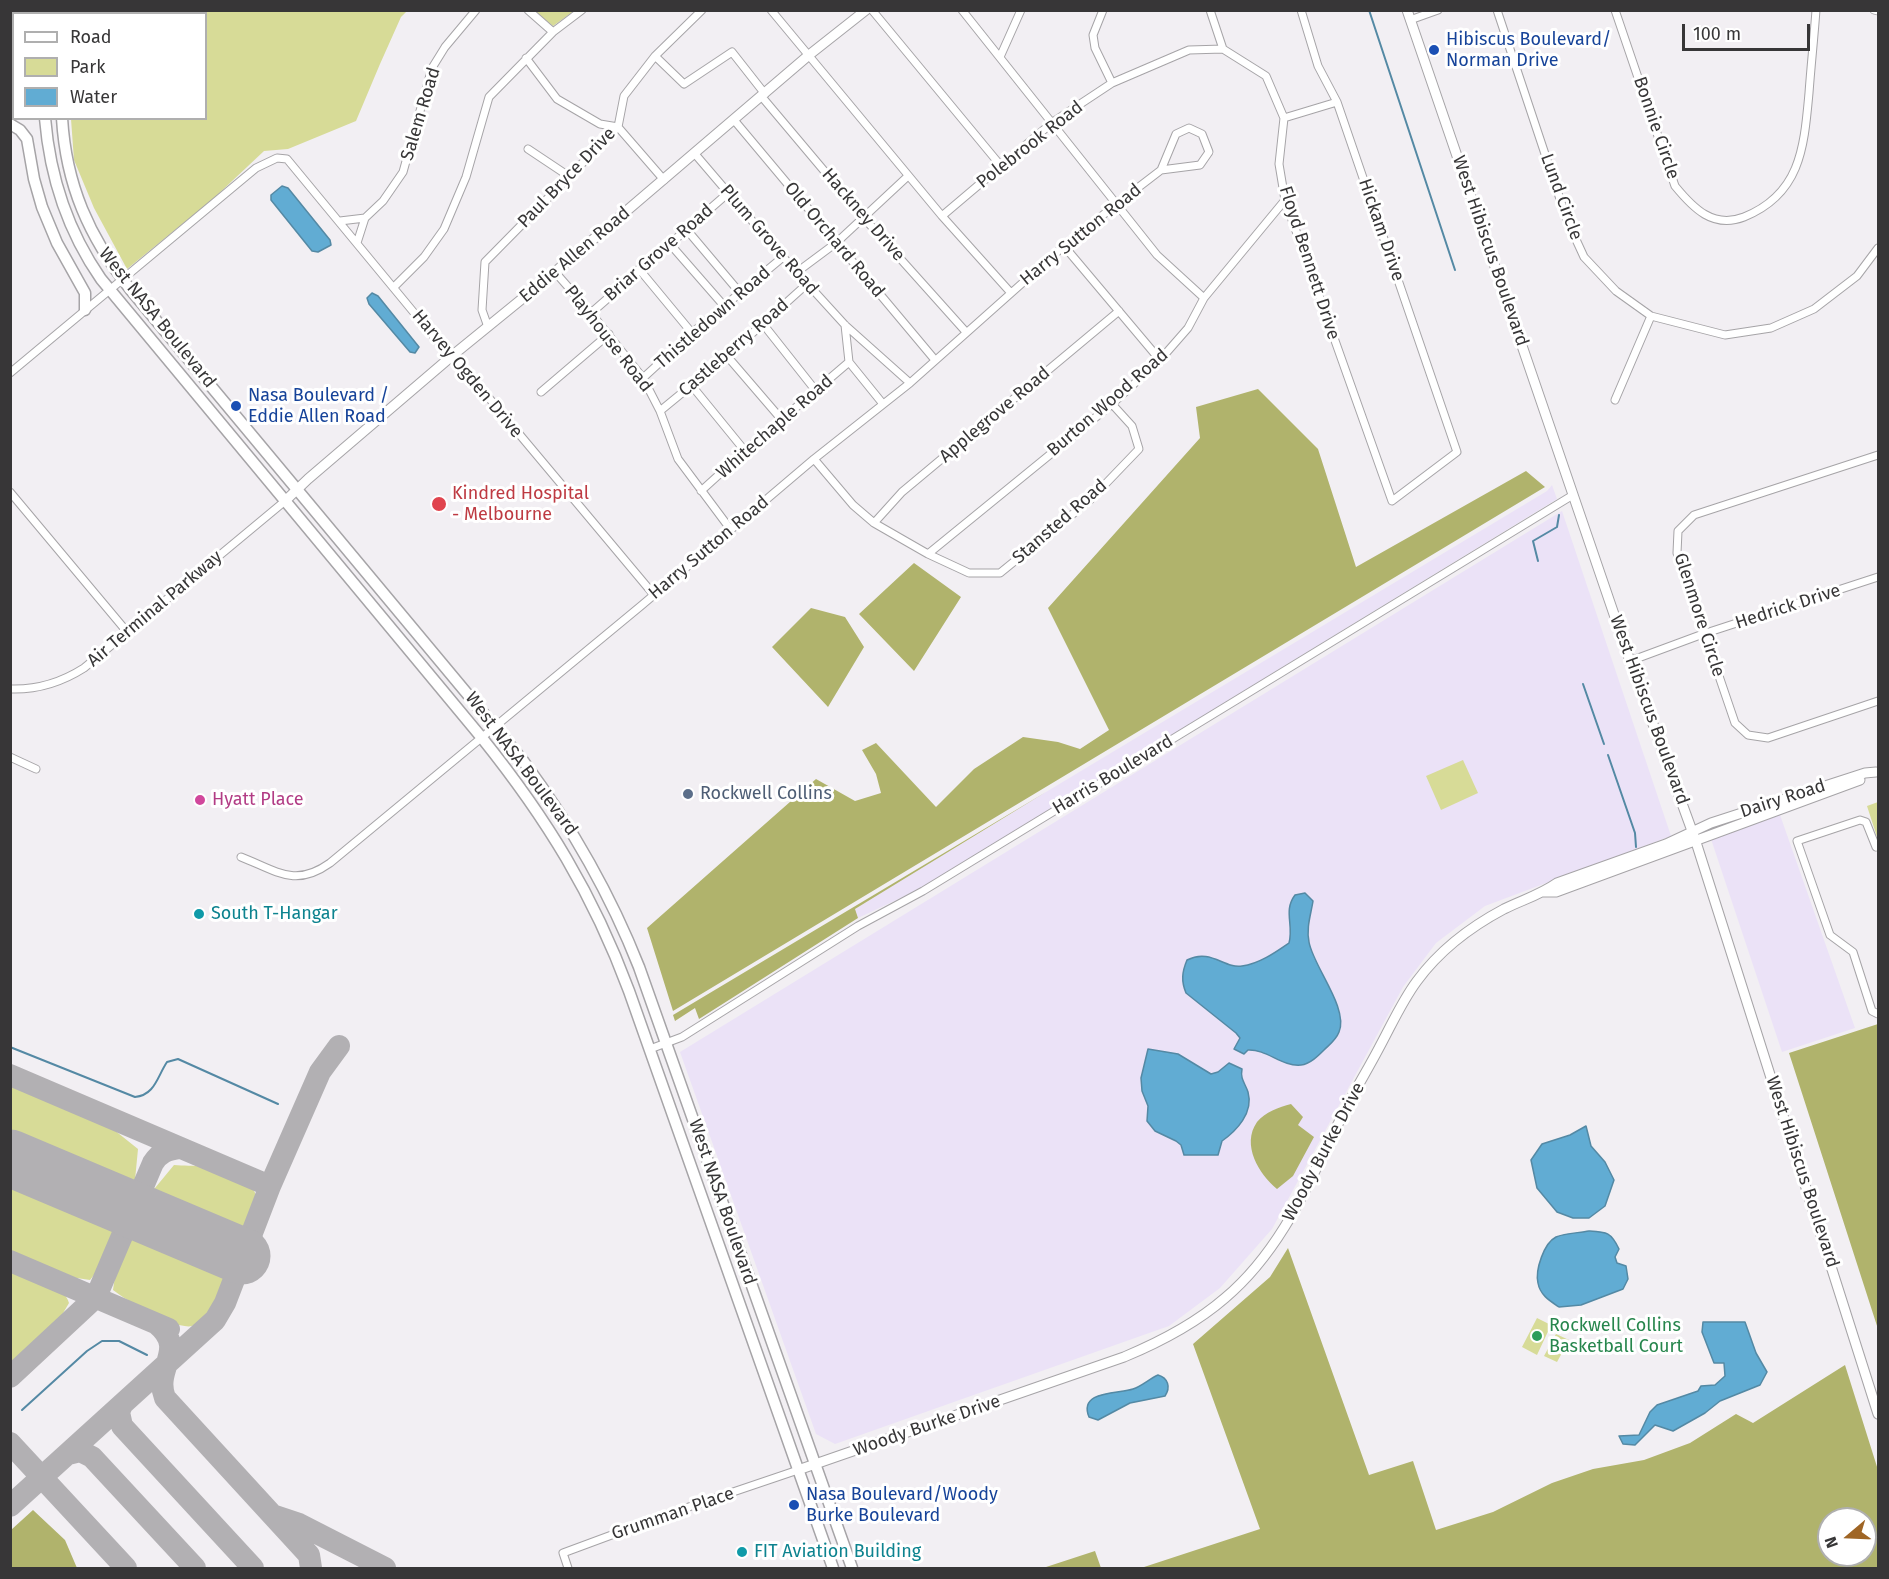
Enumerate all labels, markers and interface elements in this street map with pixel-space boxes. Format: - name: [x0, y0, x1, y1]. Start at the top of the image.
- legend: [12, 12, 207, 120]
- scale bar: [1685, 12, 1812, 50]
- text: 100 m: [1693, 23, 1741, 45]
- text: Road: [70, 26, 112, 48]
- place label: Hibiscus Boulevard/ Norman Drive: [1446, 29, 1611, 72]
- marker: Hibiscus Boulevard/ Norman Drive: [1427, 43, 1441, 57]
- text: Park: [70, 56, 105, 78]
- street label: Salem Road: [397, 65, 445, 163]
- street label: Bonnie Circle: [1628, 74, 1684, 182]
- text: Water: [70, 86, 117, 108]
- street label: Polebrook Road: [973, 97, 1087, 193]
- street label: Paul Bryce Drive: [514, 123, 620, 233]
- street label: Lund Circle: [1535, 151, 1587, 243]
- street label: West Hibiscus Boulevard: [1447, 153, 1533, 349]
- street label: Hackney Drive: [817, 164, 909, 266]
- street label: Hickam Drive: [1353, 176, 1409, 284]
- street label: Old Orchard Road: [779, 178, 889, 302]
- street label: Harry Sutton Road: [1016, 179, 1146, 291]
- street label: Plum Grove Road: [715, 180, 823, 300]
- street label: Floyd Bennett Drive: [1274, 183, 1344, 343]
- street label: Briar Grove Road: [600, 200, 718, 306]
- street label: Eddie Allen Road: [515, 202, 635, 308]
- street label: West NASA Boulevard: [94, 244, 220, 392]
- street label: Thistledown Road: [651, 262, 775, 374]
- street label: Playhouse Road: [560, 281, 656, 397]
- street label: Castleberry Road: [675, 294, 793, 402]
- street label: Harvey Ogden Drive: [407, 305, 527, 443]
- street label: Burton Wood Road: [1043, 345, 1173, 461]
- street label: Applegrove Road: [935, 362, 1055, 468]
- street label: Whitechaple Road: [712, 370, 838, 484]
- place label: Nasa Boulevard / Eddie Allen Road: [248, 385, 389, 428]
- marker: Nasa Boulevard / Eddie Allen Road: [229, 399, 243, 413]
- street label: Stansted Road: [1008, 475, 1112, 569]
- place label: Kindred Hospital - Melbourne: [452, 483, 589, 526]
- street label: Harry Sutton Road: [645, 492, 773, 604]
- marker: Kindred Hospital - Melbourne: [430, 495, 448, 513]
- street label: Air Terminal Parkway: [83, 546, 227, 672]
- street label: Glenmore Circle: [1669, 550, 1729, 680]
- street label: Hedrick Drive: [1733, 580, 1843, 634]
- street label: West Hibiscus Boulevard: [1605, 612, 1693, 808]
- street label: West NASA Boulevard: [460, 688, 582, 840]
- street label: Harris Boulevard: [1049, 731, 1177, 819]
- street label: Dairy Road: [1738, 775, 1828, 823]
- place label: Rockwell Collins: [700, 783, 832, 805]
- marker: Rockwell Collins: [681, 787, 695, 801]
- place label: Hyatt Place: [212, 789, 304, 811]
- marker: Hyatt Place: [193, 793, 207, 807]
- place label: South T-Hangar: [211, 903, 338, 925]
- marker: South T-Hangar: [192, 907, 206, 921]
- street label: West Hibiscus Boulevard: [1761, 1073, 1843, 1271]
- street label: Woody Burke Drive: [1278, 1079, 1370, 1225]
- street label: West NASA Boulevard: [683, 1116, 761, 1288]
- place label: Rockwell Collins Basketball Court: [1549, 1315, 1683, 1358]
- marker: Rockwell Collins Basketball Court: [1530, 1329, 1544, 1343]
- street label: Woody Burke Drive: [851, 1391, 1003, 1461]
- street label: Grumman Place: [609, 1483, 737, 1545]
- place label: Nasa Boulevard/Woody Burke Boulevard: [806, 1484, 998, 1526]
- marker: Nasa Boulevard/Woody Burke Boulevard: [787, 1498, 801, 1512]
- north arrow: [1817, 1507, 1877, 1567]
- text: N: [1821, 1534, 1842, 1550]
- place label: FIT Aviation Building: [754, 1541, 921, 1563]
- marker: FIT Aviation Building: [735, 1545, 749, 1559]

